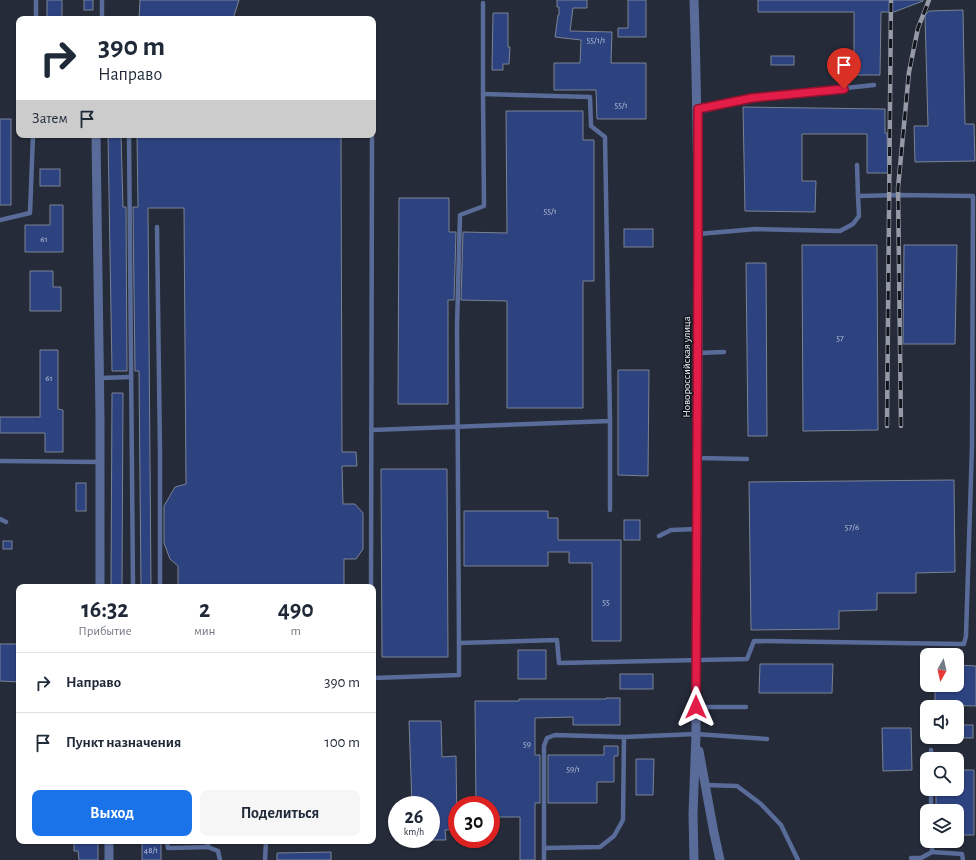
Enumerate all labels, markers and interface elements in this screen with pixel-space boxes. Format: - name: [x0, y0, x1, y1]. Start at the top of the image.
- icon: right: [32, 32, 84, 84]
- text: 390 m: [98, 33, 165, 61]
- house number: 55/1/1: [587, 36, 605, 45]
- pin: [827, 48, 861, 89]
- icon: arrive: [833, 54, 855, 76]
- text: Направо: [98, 66, 162, 84]
- house number: 55/1: [614, 101, 628, 110]
- icon: arrive: [76, 108, 98, 130]
- text: Затем: [32, 111, 68, 126]
- house number: 55/1: [543, 207, 557, 216]
- house number: 61: [40, 235, 48, 244]
- street label: Новороссийская улица: [681, 316, 692, 418]
- house number: 57: [836, 334, 844, 343]
- house number: 61: [45, 374, 53, 383]
- house number: 57/6: [845, 523, 859, 532]
- text: 16:32: [81, 598, 129, 622]
- text: 2: [199, 598, 210, 622]
- text: 490: [278, 598, 314, 622]
- house number: 55: [602, 598, 610, 607]
- text: Прибытие: [78, 625, 132, 638]
- text: мин: [194, 625, 215, 638]
- text: m: [291, 625, 301, 638]
- north arrow: [920, 648, 964, 692]
- map controls: [920, 648, 964, 848]
- icon: right: [32, 672, 54, 694]
- text: Направо: [66, 675, 121, 690]
- text: 390 m: [324, 675, 360, 690]
- position arrow: [675, 686, 717, 728]
- button: sound: [920, 700, 964, 744]
- icon: arrive: [32, 732, 54, 754]
- text: Пункт назначения: [66, 735, 181, 750]
- text: 100 m: [325, 735, 360, 750]
- house number: 59: [523, 740, 531, 749]
- button: search: [920, 752, 964, 796]
- house number: 59/1: [566, 765, 580, 774]
- button: Выход: [32, 790, 192, 836]
- button: Поделиться: [200, 790, 360, 836]
- speed limit sign: 30: [448, 796, 500, 848]
- button: layers: [920, 804, 964, 848]
- text: 26: [404, 807, 424, 827]
- text: km/h: [404, 827, 424, 837]
- house number: 48/1: [144, 846, 158, 855]

